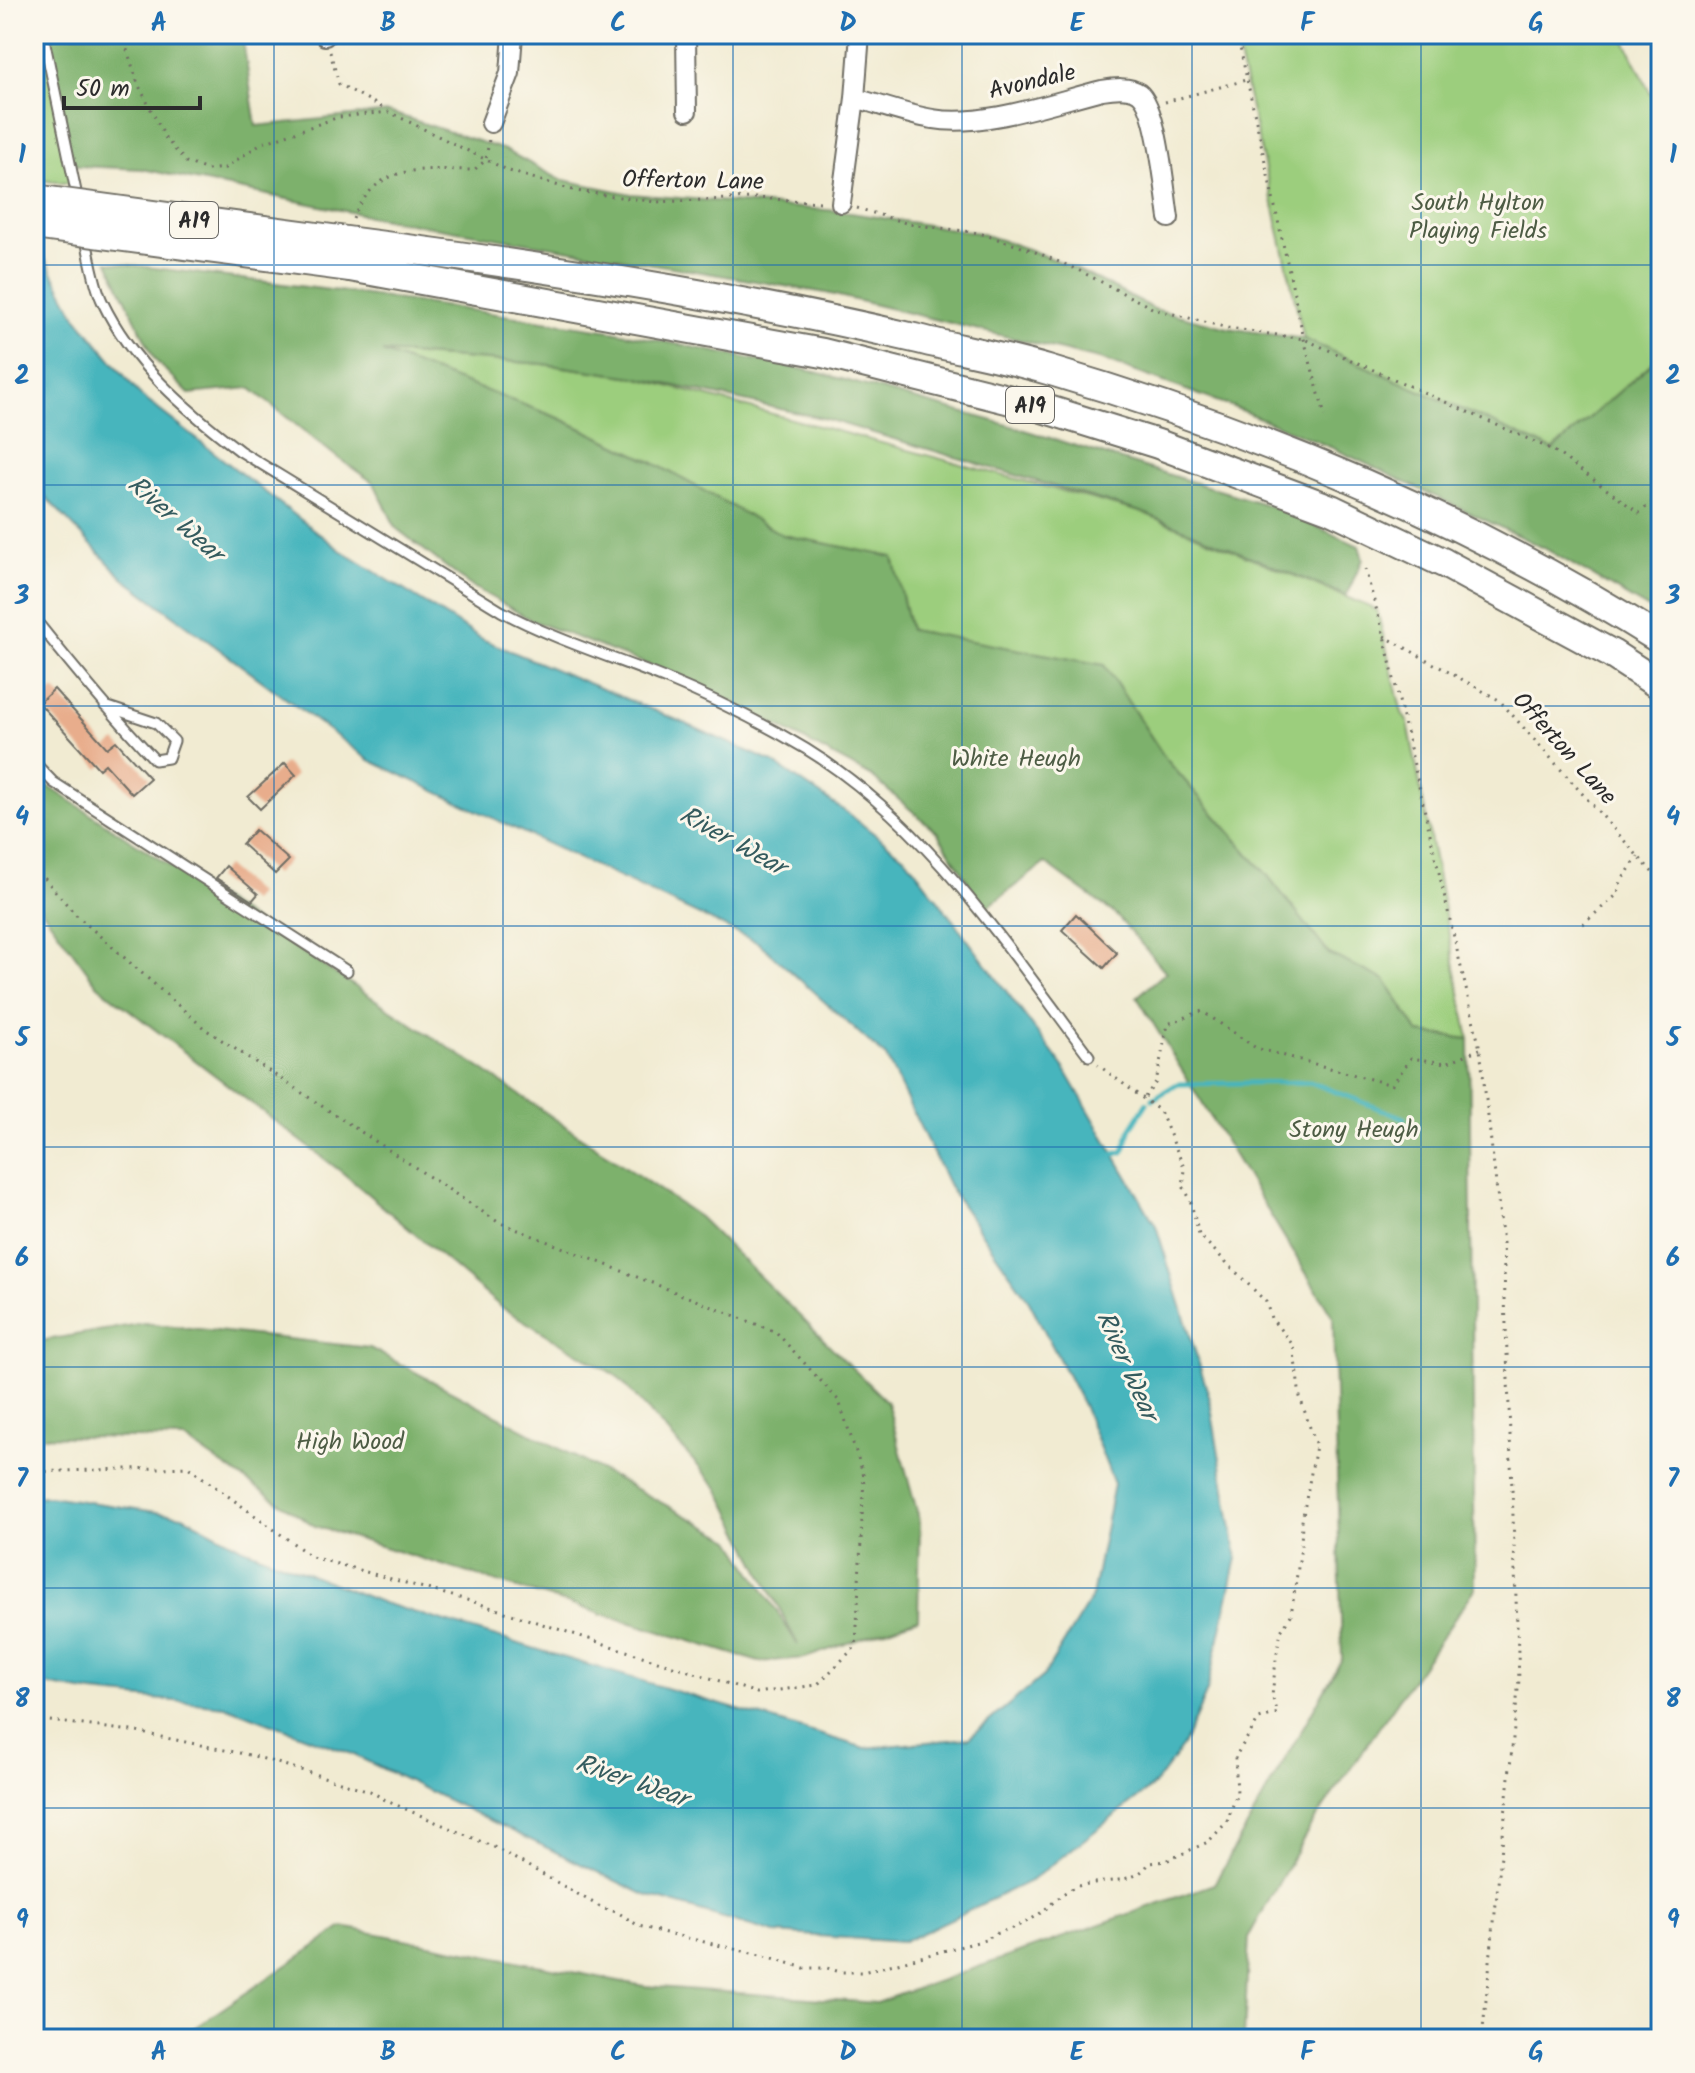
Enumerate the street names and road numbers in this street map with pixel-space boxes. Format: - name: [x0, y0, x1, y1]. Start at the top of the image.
- street label: Avondale: [985, 53, 1080, 111]
- street label: Offerton Lane: [622, 161, 765, 202]
- road number: A19: [170, 202, 218, 238]
- road number: A19: [1006, 387, 1054, 423]
- street label: Offerton Lane: [1502, 683, 1626, 815]

